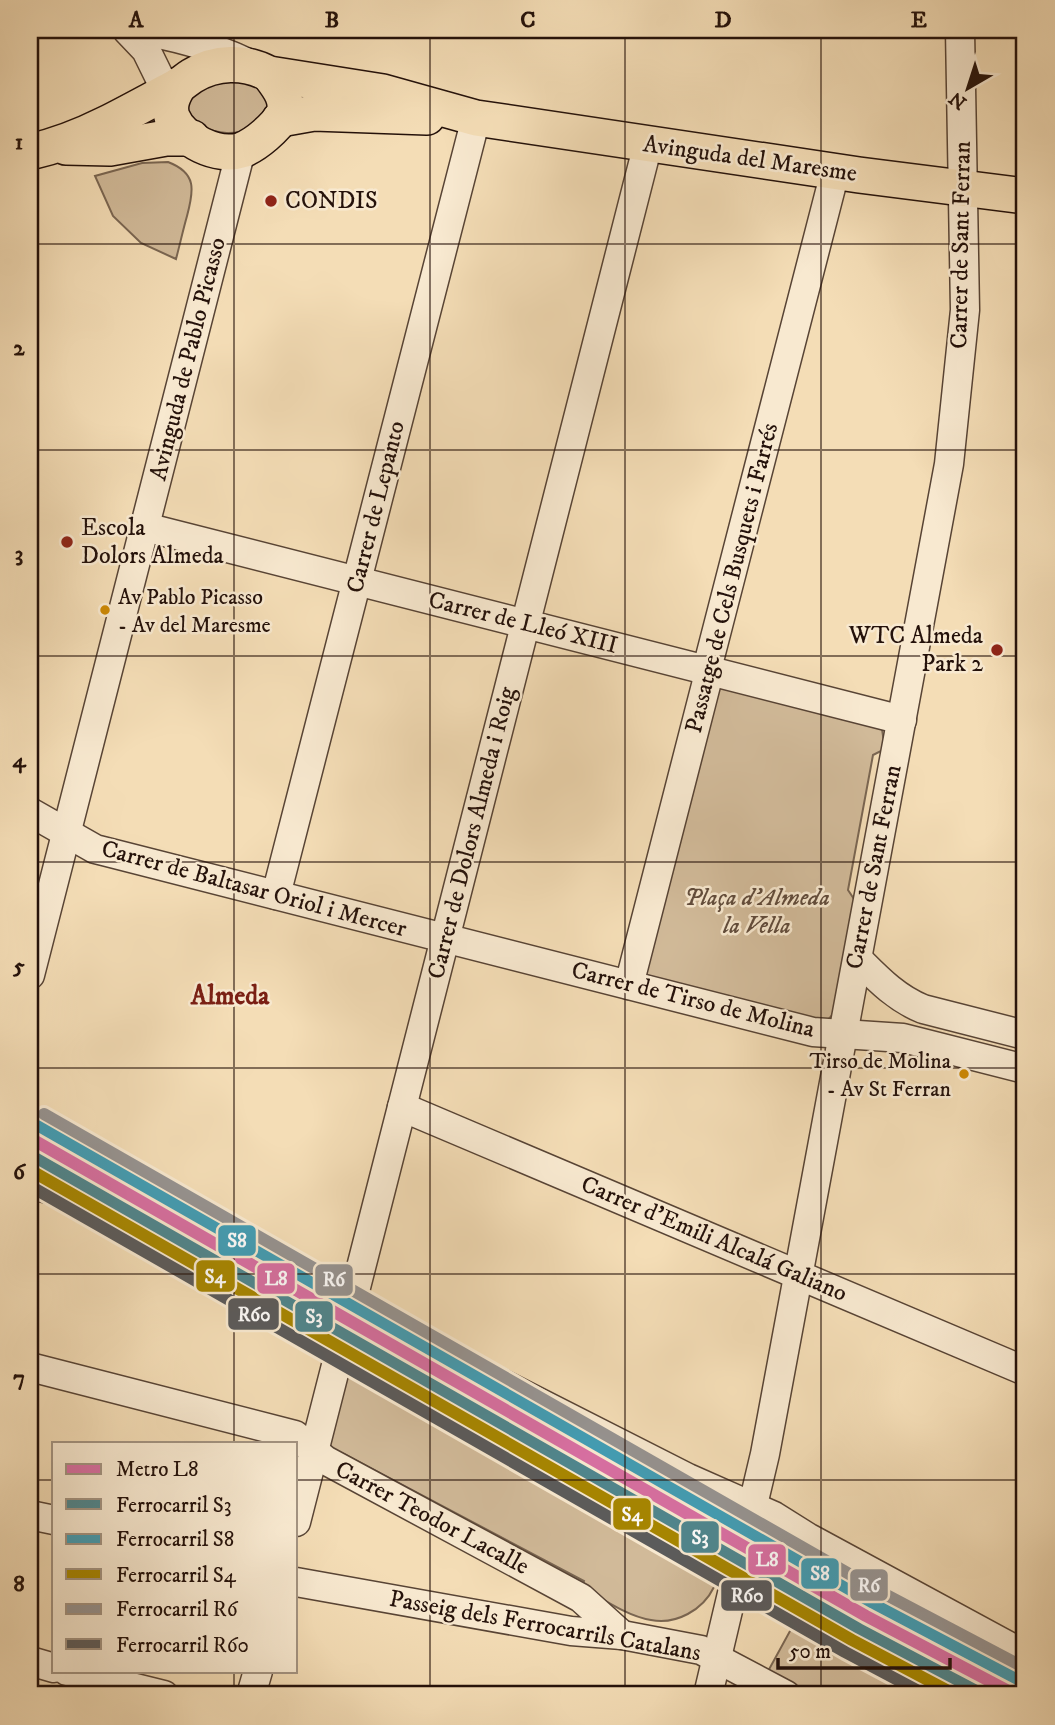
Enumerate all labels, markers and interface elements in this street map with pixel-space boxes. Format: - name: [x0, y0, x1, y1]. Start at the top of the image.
- text: A: [128, 6, 145, 35]
- text: B: [325, 6, 339, 35]
- text: C: [520, 6, 536, 35]
- text: D: [714, 6, 732, 35]
- text: E: [911, 6, 927, 35]
- north arrow: [932, 52, 1002, 122]
- text: N: [945, 86, 972, 114]
- text: 1: [15, 128, 23, 157]
- street label: Avinguda del Maresme: [641, 129, 859, 189]
- street label: Carrer de Sant Ferran: [944, 140, 978, 349]
- place label: CONDIS: [285, 186, 377, 216]
- marker: CONDIS: [263, 193, 279, 209]
- street label: Avinguda de Pablo Picasso: [143, 234, 233, 484]
- text: 2: [13, 334, 25, 363]
- street label: Carrer de Lepanto: [340, 418, 412, 596]
- street label: Passatge de Cels Busquets i Farrés: [679, 420, 785, 736]
- place label: Escola Dolors Almeda: [81, 513, 225, 571]
- marker: Escola Dolors Almeda: [59, 534, 75, 550]
- text: 3: [15, 540, 23, 569]
- place label: Av Pablo Picasso - Av del Maresme: [118, 584, 271, 639]
- street label: Carrer de Lleó XIII: [425, 585, 621, 661]
- marker: Av Pablo Picasso - Av del Maresme: [98, 603, 112, 617]
- place label: WTC Almeda Park 2: [848, 621, 984, 679]
- marker: WTC Almeda Park 2: [989, 642, 1005, 658]
- street label: Carrer de Dolors Almeda i Roig: [421, 684, 523, 982]
- text: 4: [12, 746, 27, 775]
- street label: Carrer de Sant Ferran: [839, 762, 909, 972]
- street label: Carrer de Baltasar Oriol i Mercer: [98, 834, 410, 944]
- park label: Plaça d'Almeda la Vella: [684, 883, 830, 941]
- text: 5: [12, 952, 25, 981]
- street label: Carrer de Tirso de Molina: [568, 955, 818, 1045]
- district label: Almeda: [190, 980, 270, 1013]
- place label: Tirso de Molina - Av St Ferran: [810, 1048, 952, 1103]
- marker: Tirso de Molina - Av St Ferran: [957, 1067, 971, 1081]
- text: 6: [13, 1158, 27, 1187]
- street label: Carrer d'Emili Alcalá Galiano: [576, 1169, 852, 1309]
- line badge: S8: [217, 1224, 257, 1257]
- text: S8: [227, 1230, 247, 1253]
- line badge: S4: [195, 1259, 236, 1293]
- line badge: L8: [256, 1262, 296, 1295]
- line badge: R6: [314, 1263, 354, 1297]
- text: S4: [205, 1266, 227, 1289]
- text: L8: [264, 1268, 288, 1291]
- text: R6: [323, 1269, 346, 1292]
- line badge: R60: [227, 1297, 280, 1331]
- line badge: S3: [294, 1300, 334, 1333]
- text: R60: [238, 1304, 270, 1327]
- text: S3: [305, 1306, 323, 1329]
- text: 7: [13, 1364, 25, 1393]
- legend: [52, 1442, 298, 1672]
- street label: Carrer Teodor Lacalle: [330, 1454, 534, 1582]
- text: Metro L8: [116, 1457, 199, 1483]
- text: Ferrocarril S3: [116, 1493, 232, 1519]
- line badge: S4: [612, 1497, 652, 1531]
- text: S4: [622, 1504, 644, 1527]
- line badge: S3: [680, 1520, 720, 1554]
- text: Ferrocarril S8: [116, 1527, 234, 1553]
- text: S3: [691, 1527, 709, 1550]
- line badge: L8: [747, 1543, 787, 1576]
- text: L8: [755, 1549, 779, 1572]
- line badge: S8: [800, 1557, 840, 1590]
- text: Ferrocarril S4: [116, 1563, 237, 1589]
- text: S8: [810, 1563, 830, 1586]
- line badge: R6: [849, 1568, 889, 1602]
- text: 8: [13, 1570, 25, 1599]
- text: R6: [858, 1575, 881, 1598]
- line badge: R60: [720, 1579, 773, 1612]
- street label: Passeig dels Ferrocarrils Catalans: [387, 1584, 703, 1668]
- text: R60: [731, 1585, 763, 1608]
- text: Ferrocarril R6: [116, 1597, 239, 1623]
- scale bar: [778, 1627, 950, 1671]
- text: Ferrocarril R60: [116, 1633, 249, 1659]
- text: 50 m: [789, 1639, 831, 1665]

